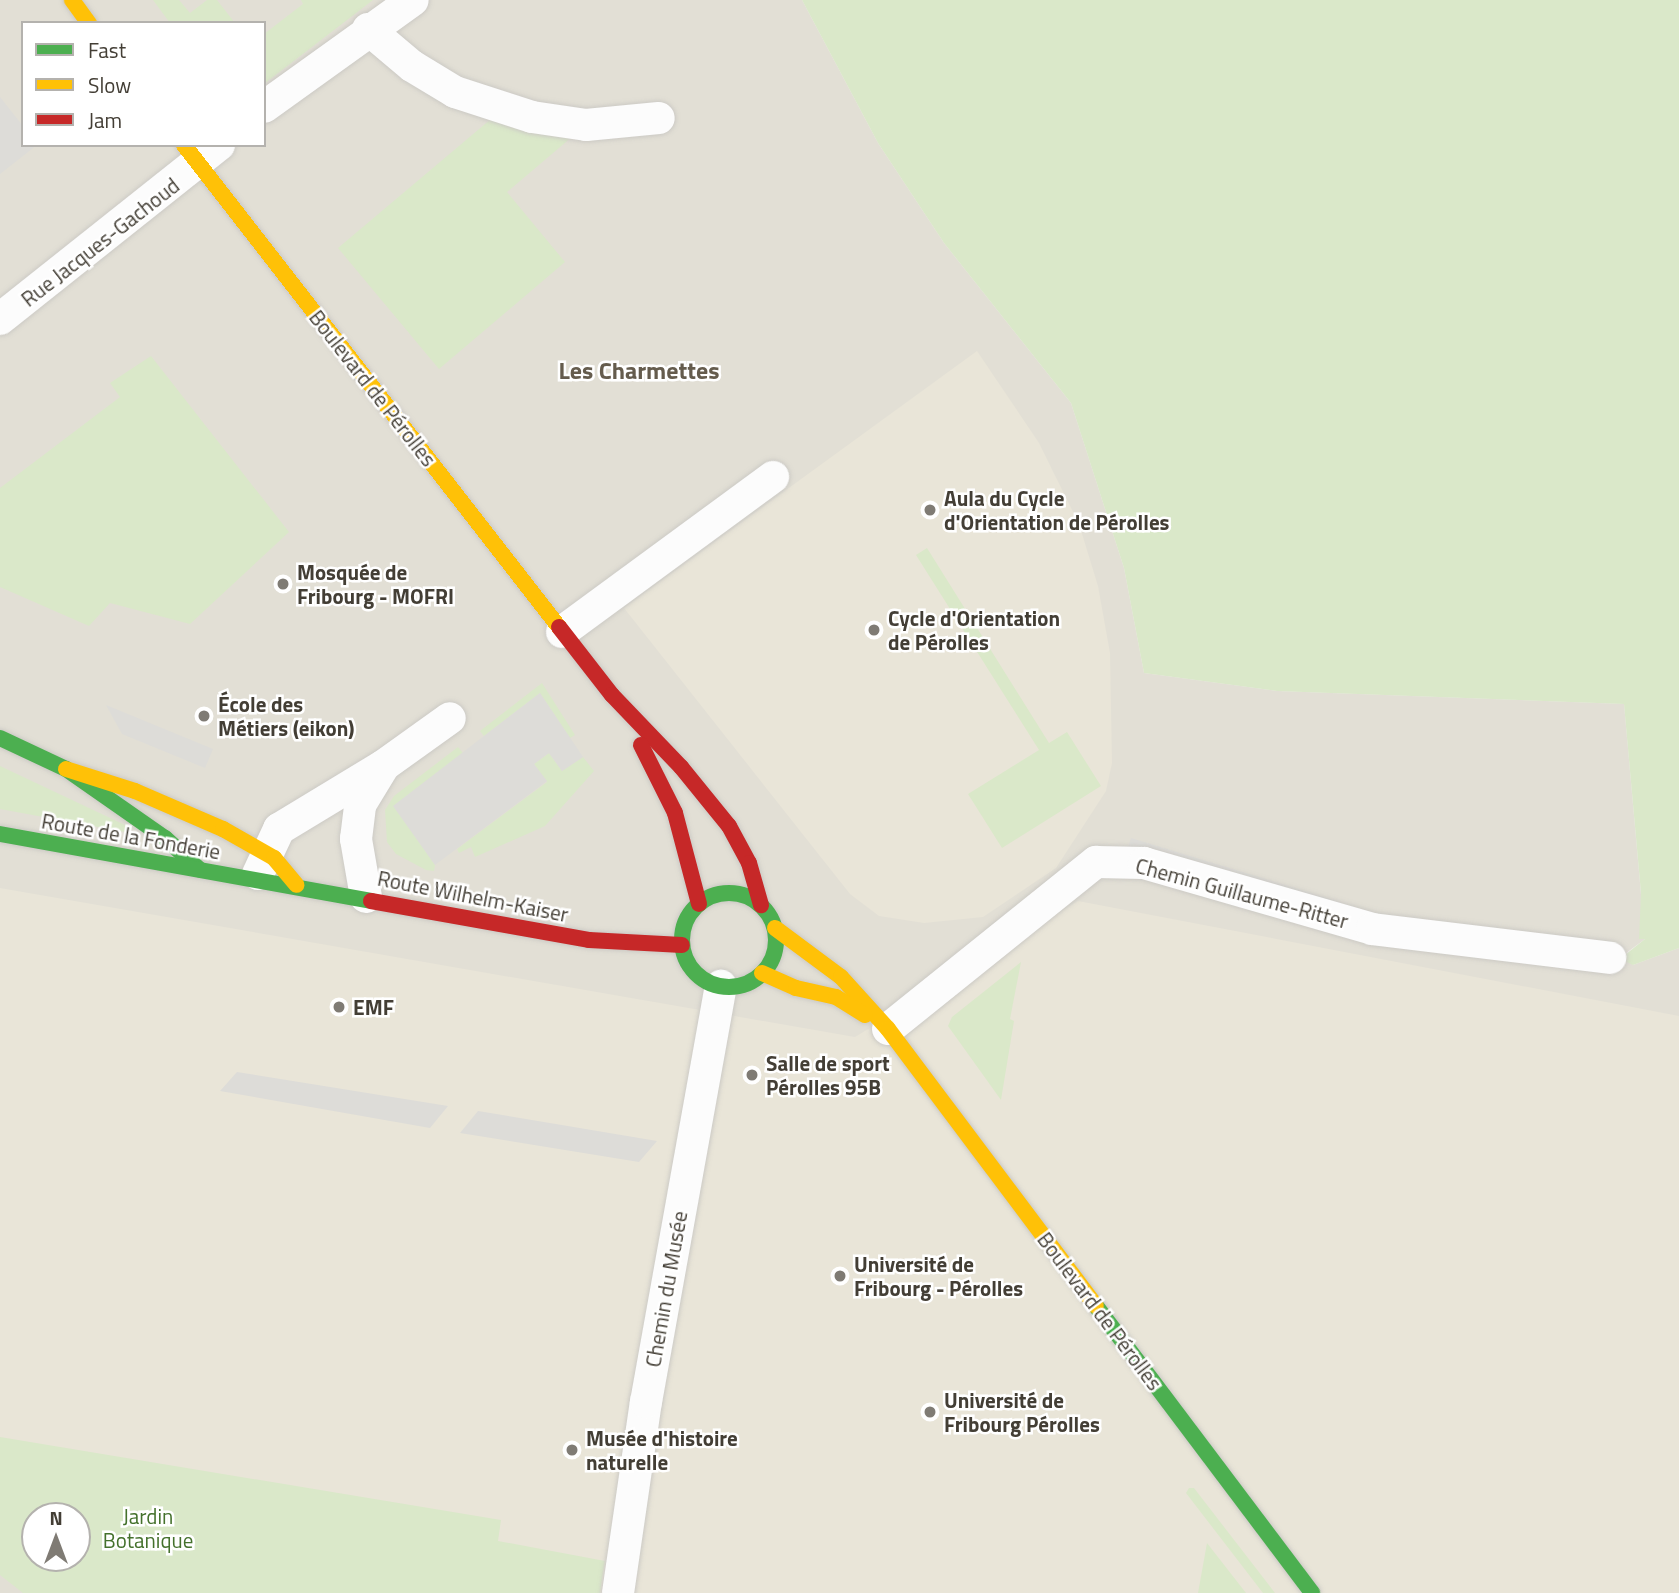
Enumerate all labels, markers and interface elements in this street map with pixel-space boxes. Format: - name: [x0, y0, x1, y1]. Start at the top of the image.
- legend: [21, 21, 266, 147]
- text: Fast: [88, 34, 126, 66]
- text: Slow: [88, 69, 131, 101]
- text: Jam: [88, 104, 122, 136]
- street label: Rue Jacques-Gachoud: [16, 172, 184, 312]
- street label: Boulevard de Pérolles: [304, 305, 442, 471]
- district label: Les Charmettes: [558, 357, 720, 385]
- place label: Aula du Cycle d'Orientation de Pérolles: [944, 485, 1170, 535]
- marker: Aula du Cycle d'Orientation de Pérolles: [922, 502, 938, 518]
- place label: Mosquée de Fribourg - MOFRI: [297, 559, 454, 609]
- marker: Mosquée de Fribourg - MOFRI: [275, 576, 291, 592]
- place label: Cycle d'Orientation de Pérolles: [888, 605, 1060, 655]
- marker: Cycle d'Orientation de Pérolles: [866, 622, 882, 638]
- place label: École des Métiers (eikon): [218, 691, 355, 741]
- marker: École des Métiers (eikon): [196, 708, 212, 724]
- street label: Route de la Fonderie: [40, 808, 222, 864]
- street label: Chemin Guillaume-Ritter: [1133, 852, 1351, 934]
- street label: Route Wilhelm-Kaiser: [375, 865, 571, 927]
- place label: EMF: [353, 994, 394, 1020]
- marker: EMF: [331, 999, 347, 1015]
- place label: Salle de sport Pérolles 95B: [766, 1050, 890, 1100]
- marker: Salle de sport Pérolles 95B: [744, 1067, 760, 1083]
- street label: Chemin du Musée: [640, 1209, 692, 1369]
- street label: Boulevard de Pérolles: [1032, 1227, 1168, 1395]
- place label: Université de Fribourg - Pérolles: [854, 1251, 1023, 1301]
- marker: Université de Fribourg - Pérolles: [832, 1268, 848, 1284]
- place label: Université de Fribourg Pérolles: [944, 1387, 1100, 1437]
- marker: Université de Fribourg Pérolles: [922, 1404, 938, 1420]
- place label: Musée d'histoire naturelle: [586, 1425, 738, 1475]
- marker: Musée d'histoire naturelle: [564, 1442, 580, 1458]
- north arrow: [21, 1502, 91, 1572]
- text: N: [49, 1503, 63, 1532]
- park label: Jardin Botanique: [103, 1503, 193, 1553]

